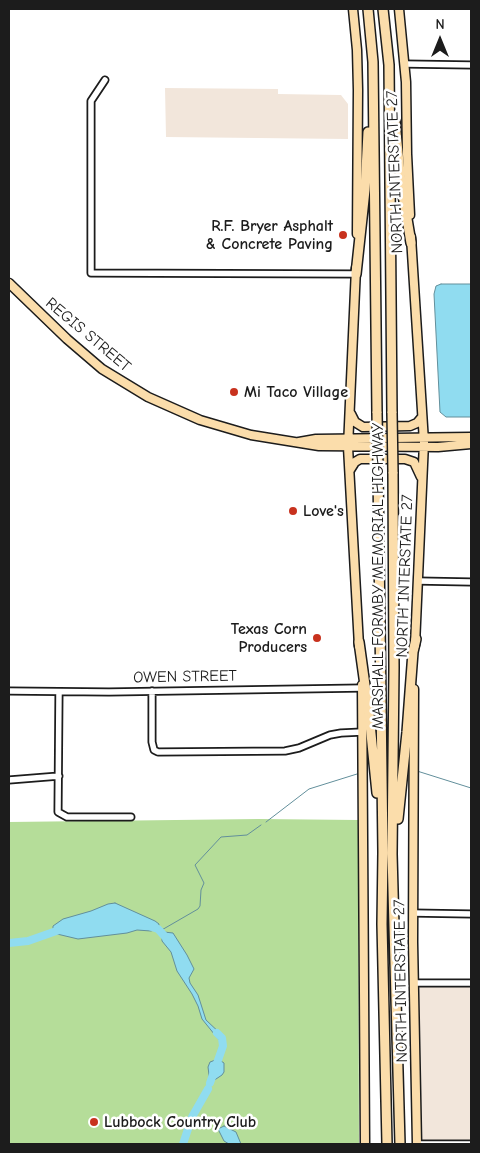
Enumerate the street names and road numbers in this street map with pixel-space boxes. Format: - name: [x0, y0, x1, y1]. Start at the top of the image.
- street label: NORTH INTERSTATE 27: [383, 90, 407, 254]
- street label: REGIS STREET: [41, 294, 135, 376]
- street label: MARSHALL FORMBY MEMORIAL HIGHWAY: [368, 423, 388, 729]
- street label: NORTH INTERSTATE 27: [393, 494, 417, 658]
- street label: OWEN STREET: [133, 666, 237, 688]
- street label: NORTH INTERSTATE 27: [390, 899, 412, 1063]

